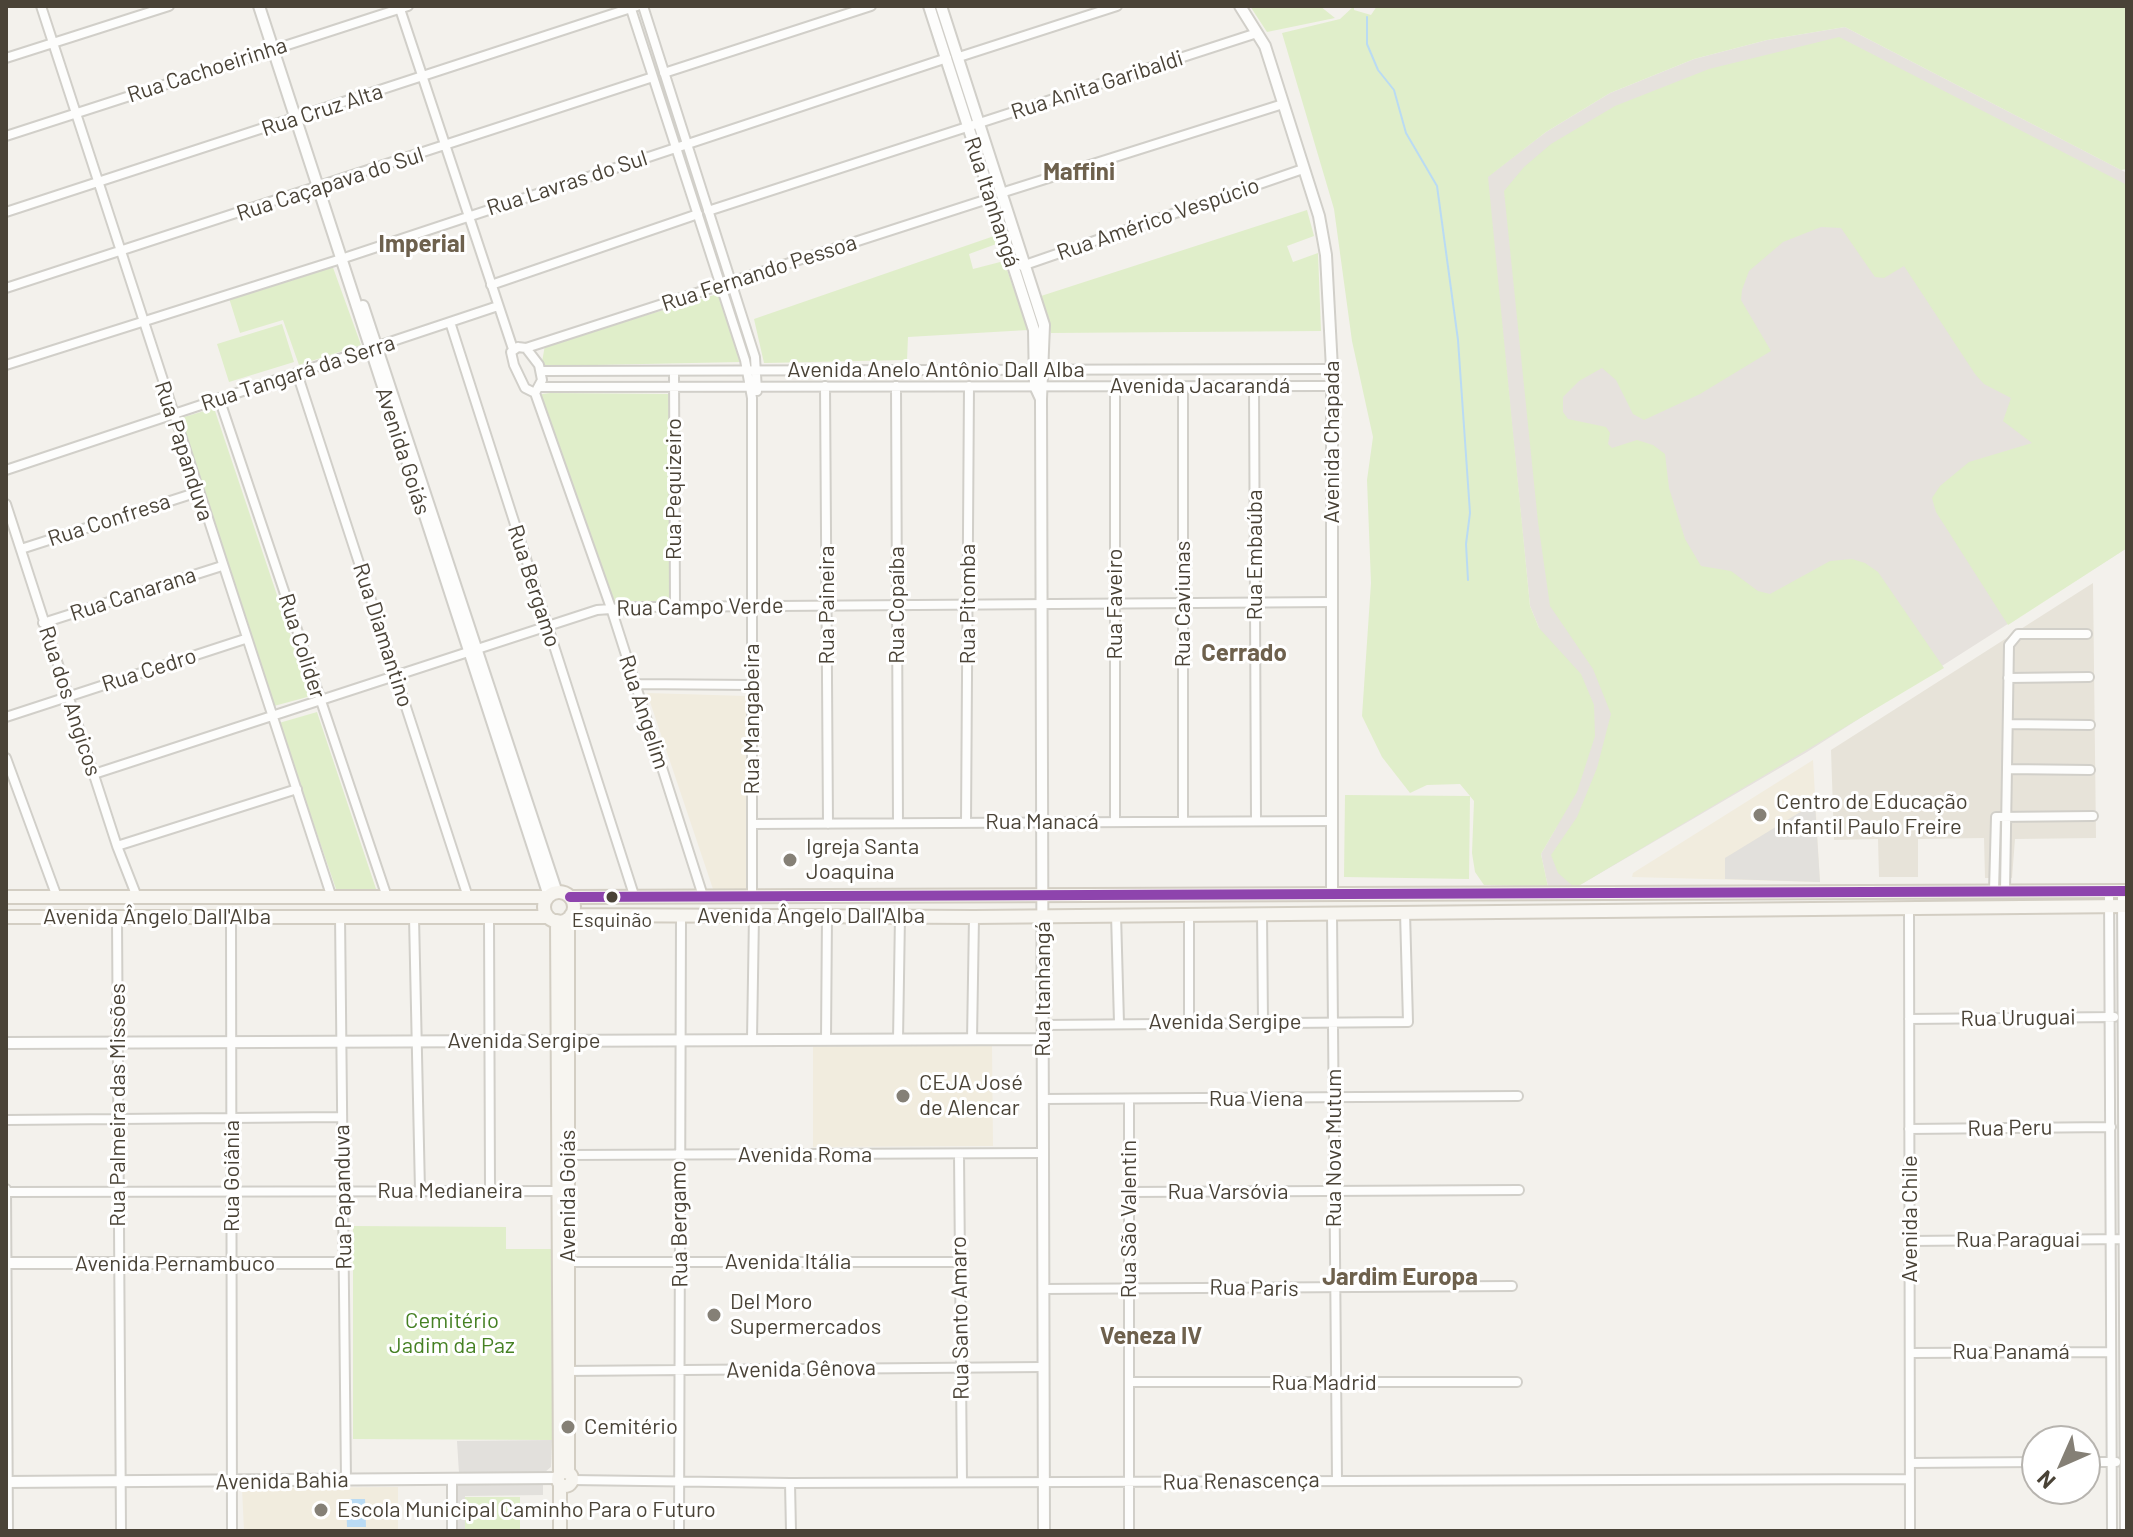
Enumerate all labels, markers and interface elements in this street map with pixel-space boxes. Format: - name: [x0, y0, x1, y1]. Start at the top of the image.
- street label: Rua Cachoeirinha: [124, 32, 290, 108]
- street label: Rua Anita Garibaldi: [1008, 45, 1186, 125]
- street label: Rua Cruz Alta: [258, 78, 386, 142]
- street label: Rua Itanhangá: [958, 133, 1026, 271]
- street label: Rua Caçapava do Sul: [233, 141, 427, 227]
- street label: Rua Lavras do Sul: [483, 145, 651, 221]
- district label: Maffini: [1043, 158, 1115, 186]
- street label: Rua Américo Vespúcio: [1053, 172, 1263, 266]
- street label: Rua Fernando Pessoa: [658, 229, 860, 317]
- district label: Imperial: [379, 230, 465, 258]
- street label: Rua Tangará da Serra: [198, 329, 398, 417]
- street label: Avenida Anelo Antônio Dall Alba: [787, 357, 1085, 383]
- street label: Avenida Chapada: [1319, 361, 1345, 523]
- street label: Avenida Jacarandá: [1110, 373, 1290, 399]
- street label: Rua Papanduva: [149, 378, 219, 524]
- street label: Avenida Goiás: [370, 384, 436, 518]
- street label: Rua Pequizeiro: [661, 418, 687, 560]
- street label: Rua Confresa: [44, 488, 174, 552]
- street label: Rua Embaúba: [1242, 490, 1268, 620]
- street label: Rua Bergamo: [502, 521, 566, 651]
- street label: Rua Caviunas: [1170, 541, 1196, 667]
- street label: Rua Pitomba: [955, 544, 981, 664]
- street label: Rua Paineira: [814, 546, 840, 664]
- street label: Rua Copaíba: [884, 546, 910, 664]
- street label: Rua Faveiro: [1102, 548, 1128, 660]
- street label: Rua Diamantino: [347, 560, 419, 710]
- street label: Rua Canarana: [67, 561, 199, 627]
- street label: Rua Colider: [273, 590, 331, 702]
- street label: Rua Campo Verde: [616, 592, 784, 622]
- street label: Rua dos Angicos: [33, 623, 107, 779]
- district label: Cerrado: [1201, 639, 1287, 667]
- street label: Rua Cedro: [98, 642, 200, 698]
- street label: Rua Mangabeira: [739, 643, 765, 795]
- street label: Rua Angelim: [613, 652, 675, 772]
- place label: Centro de Educação Infantil Paulo Freire: [1776, 789, 1968, 840]
- marker: Centro de Educação Infantil Paulo Freire: [1751, 806, 1769, 824]
- street label: Rua Manacá: [985, 809, 1099, 835]
- place label: Igreja Santa Joaquina: [806, 834, 919, 886]
- marker: Igreja Santa Joaquina: [781, 851, 799, 869]
- marker: Esquinão: [604, 889, 620, 905]
- street label: Avenida Ângelo Dall'Alba: [697, 903, 925, 929]
- street label: Avenida Ângelo Dall'Alba: [43, 904, 271, 930]
- place label: Esquinão: [572, 908, 652, 932]
- street label: Rua Itanhangá: [1030, 921, 1056, 1057]
- street label: Rua Palmeira das Missões: [105, 983, 131, 1227]
- street label: Rua Uruguai: [1960, 1004, 2076, 1032]
- street label: Avenida Sergipe: [1148, 1009, 1302, 1035]
- street label: Avenida Sergipe: [447, 1028, 601, 1054]
- street label: Rua Nova Mutum: [1321, 1069, 1347, 1227]
- place label: CEJA José de Alencar: [919, 1070, 1023, 1122]
- street label: Rua Viena: [1209, 1086, 1303, 1112]
- marker: CEJA José de Alencar: [894, 1087, 912, 1105]
- street label: Rua Peru: [1967, 1114, 2053, 1142]
- street label: Rua Goiânia: [219, 1120, 245, 1232]
- street label: Rua Papanduva: [329, 1124, 357, 1270]
- street label: Avenida Goiás: [555, 1130, 581, 1262]
- street label: Rua São Valentin: [1116, 1140, 1142, 1298]
- street label: Avenida Roma: [738, 1142, 872, 1168]
- street label: Avenida Chile: [1897, 1155, 1923, 1283]
- street label: Rua Bergamo: [665, 1160, 693, 1288]
- street label: Rua Medianeira: [377, 1178, 523, 1204]
- street label: Rua Varsóvia: [1167, 1179, 1289, 1205]
- street label: Rua Paraguai: [1956, 1227, 2080, 1253]
- street label: Rua Santo Amaro: [945, 1236, 975, 1400]
- street label: Avenida Itália: [725, 1249, 851, 1275]
- street label: Avenida Pernambuco: [75, 1251, 275, 1277]
- district label: Jardim Europa: [1322, 1263, 1478, 1291]
- street label: Rua Paris: [1209, 1274, 1299, 1302]
- place label: Del Moro Supermercados: [730, 1289, 881, 1340]
- marker: Del Moro Supermercados: [705, 1306, 723, 1324]
- park label: Cemitério Jadim da Paz: [389, 1308, 515, 1360]
- district label: Veneza IV: [1100, 1322, 1202, 1350]
- street label: Rua Panamá: [1952, 1339, 2070, 1365]
- street label: Avenida Gênova: [726, 1354, 876, 1384]
- street label: Rua Madrid: [1271, 1370, 1377, 1396]
- place label: Cemitério: [584, 1414, 678, 1440]
- marker: Cemitério: [559, 1418, 577, 1436]
- north arrow: [2021, 1425, 2101, 1505]
- street label: Rua Renascença: [1162, 1466, 1320, 1496]
- text: N: [2031, 1466, 2060, 1495]
- street label: Avenida Bahia: [215, 1467, 349, 1495]
- place label: Escola Municipal Caminho Para o Futuro: [337, 1497, 716, 1523]
- marker: Escola Municipal Caminho Para o Futuro: [312, 1501, 330, 1519]

